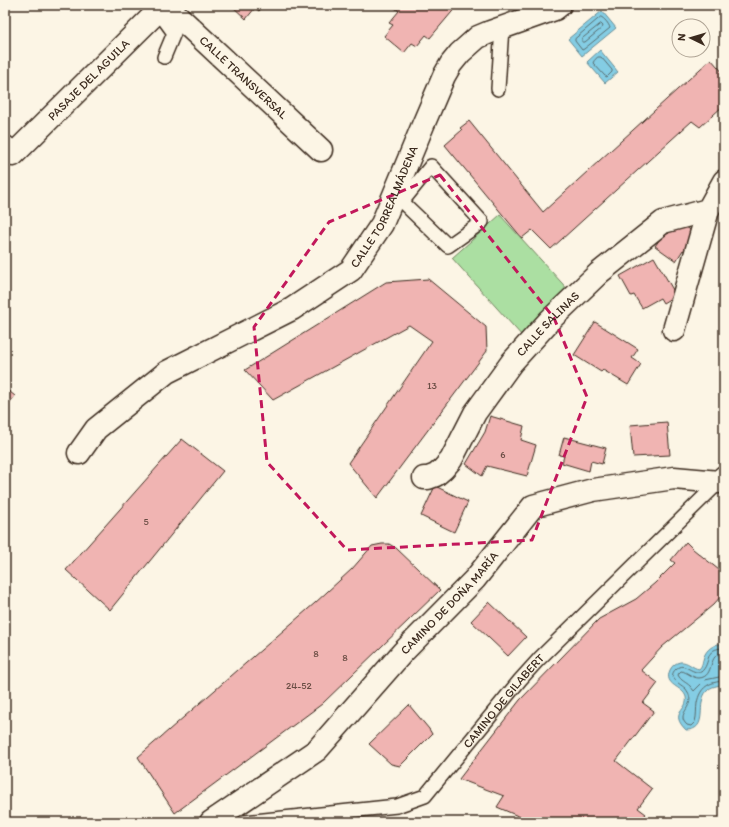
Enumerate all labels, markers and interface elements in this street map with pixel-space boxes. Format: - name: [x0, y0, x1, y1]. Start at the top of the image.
- north arrow: [671, 18, 711, 58]
- street label: CALLE TRANSVERSAL: [197, 33, 290, 122]
- text: N: [675, 33, 688, 41]
- street label: PASAJE DEL AGUILA: [45, 36, 133, 123]
- street label: CALLE TORREALMÁDENA: [348, 143, 421, 270]
- street label: CALLE SALINAS: [514, 288, 582, 359]
- house number: 13: [427, 379, 438, 392]
- house number: 6: [500, 448, 506, 461]
- house number: 5: [143, 515, 149, 528]
- street label: CAMINO DE DOÑA MARÍA: [398, 549, 501, 657]
- house number: 8: [313, 647, 319, 660]
- house number: 8: [342, 651, 348, 664]
- street label: CAMINO DE GILABERT: [460, 651, 547, 751]
- house number: 24-52: [286, 679, 313, 692]

